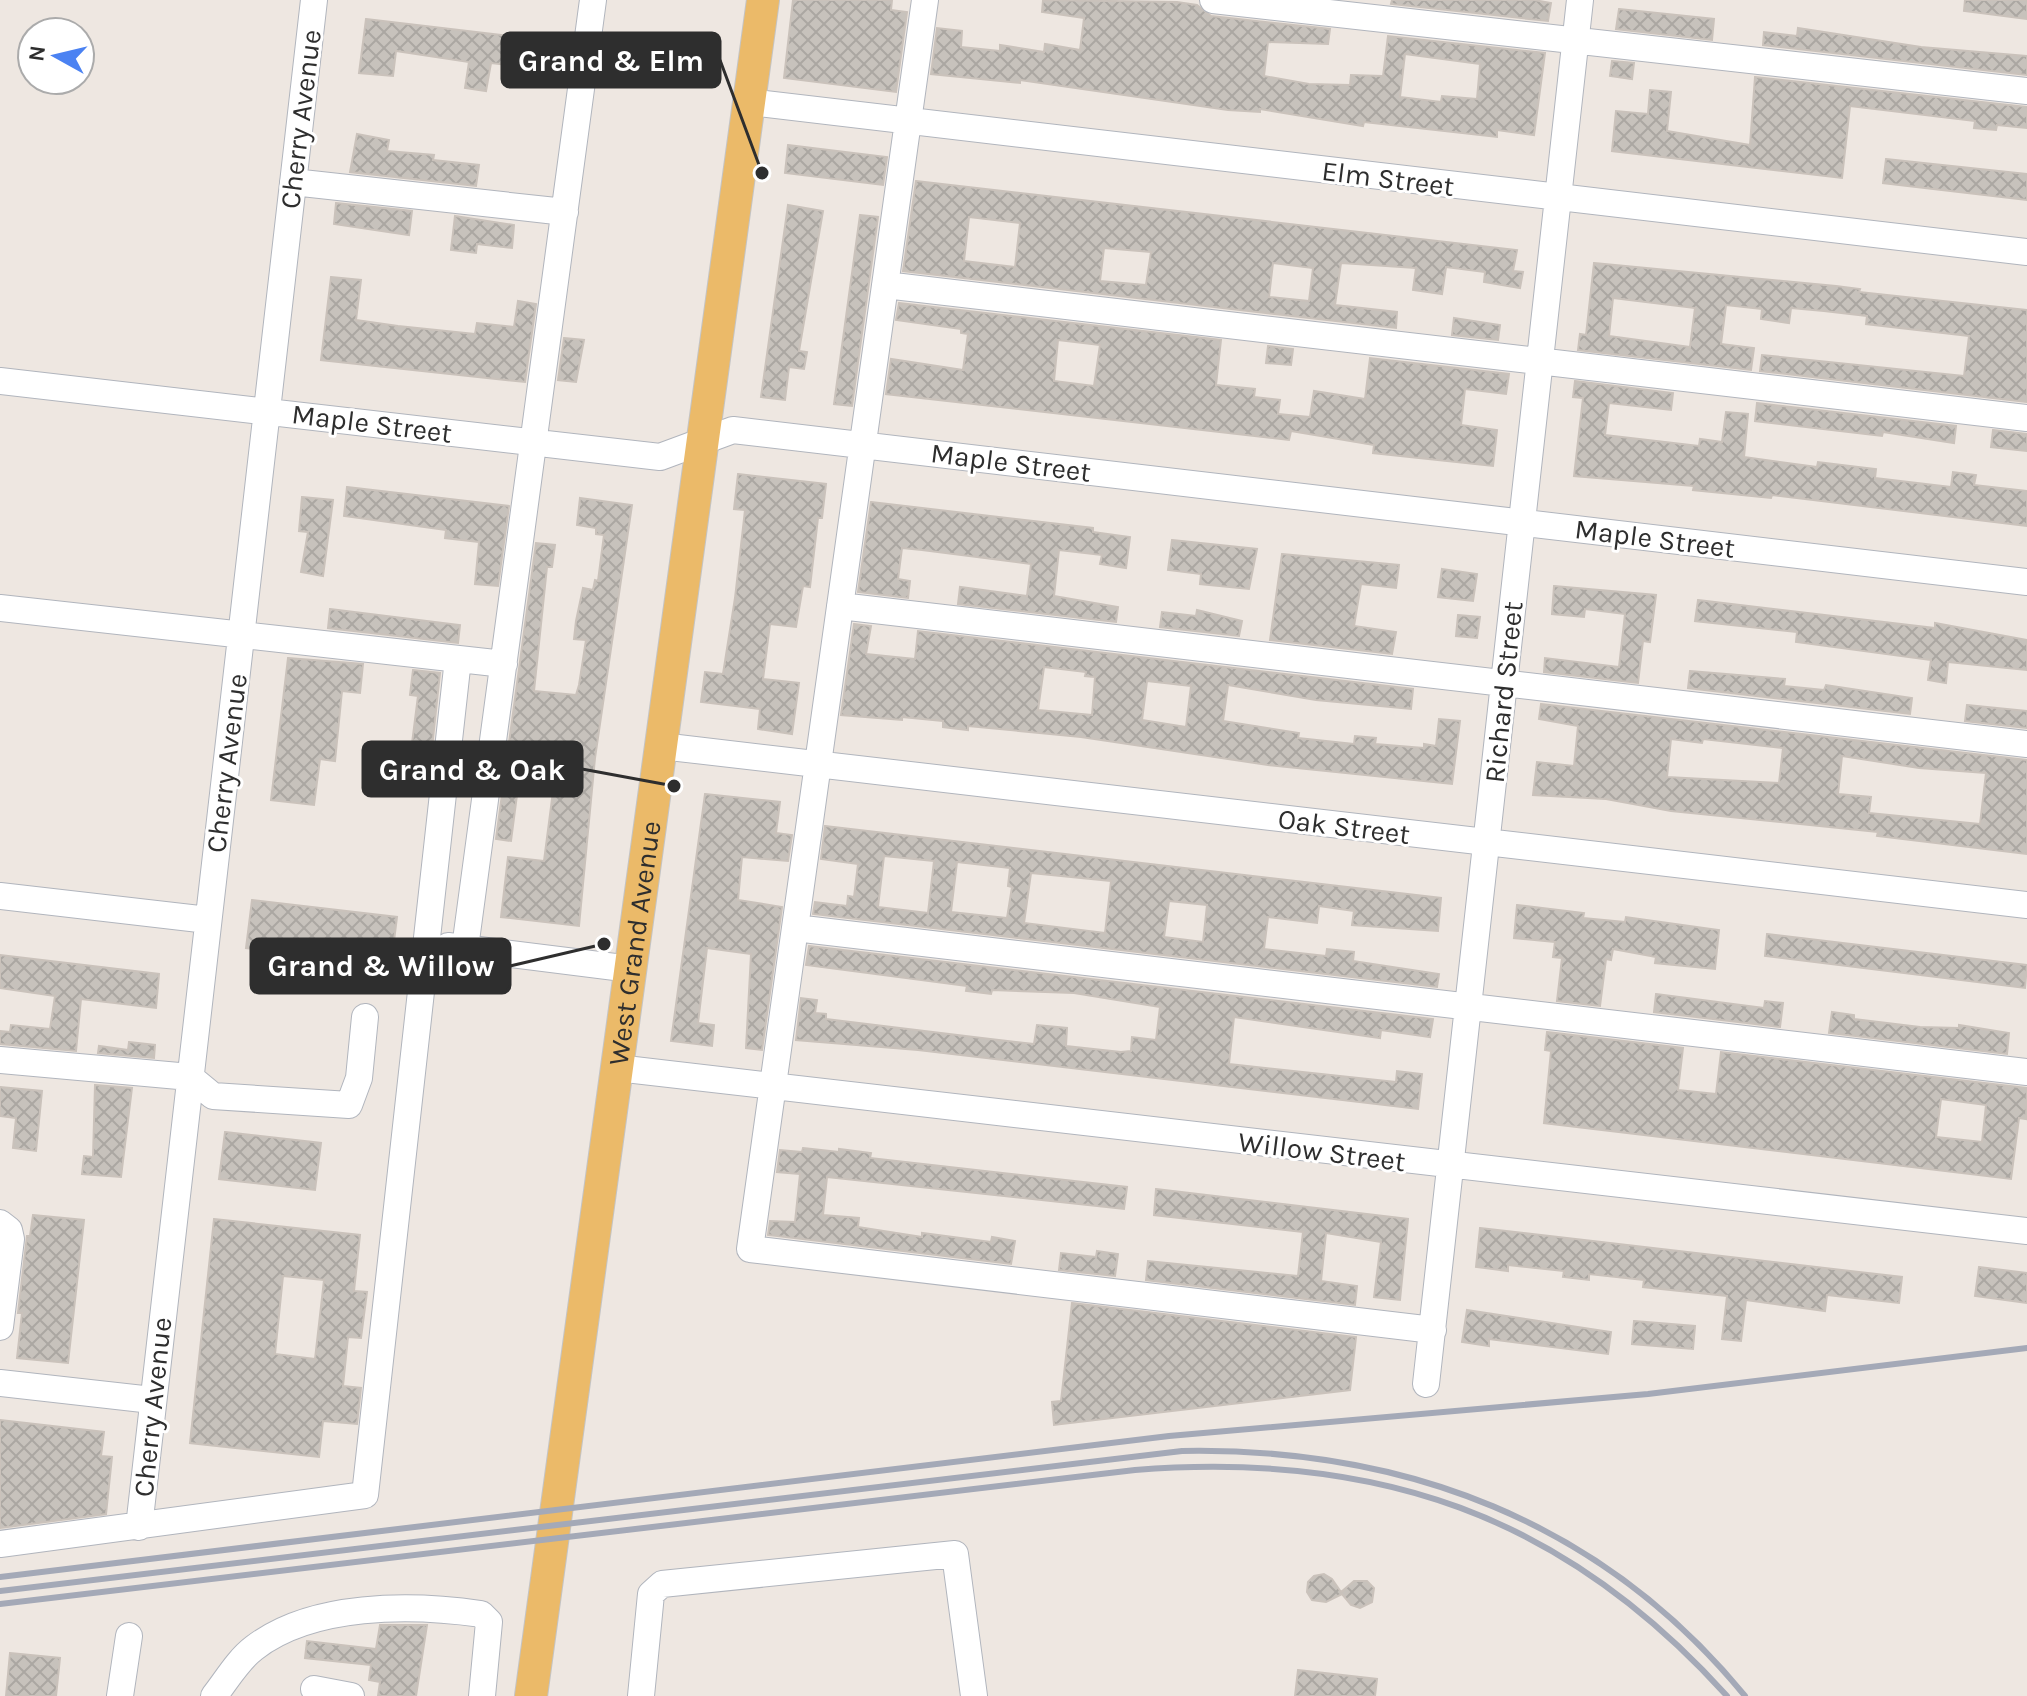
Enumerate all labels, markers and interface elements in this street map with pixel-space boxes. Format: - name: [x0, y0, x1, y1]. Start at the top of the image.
- north arrow: [16, 16, 96, 96]
- street label: Cherry Avenue: [273, 27, 328, 211]
- callout: Grand & Elm: [502, 33, 720, 87]
- text: Grand & Elm: [518, 43, 704, 79]
- text: N: [23, 44, 51, 63]
- street label: Elm Street: [1320, 154, 1456, 203]
- street label: Maple Street: [290, 397, 454, 450]
- street label: Maple Street: [929, 436, 1093, 489]
- street label: Maple Street: [1573, 512, 1737, 565]
- street label: Richard Street: [1478, 600, 1529, 785]
- street label: Cherry Avenue: [199, 671, 254, 855]
- callout: Grand & Oak: [363, 742, 582, 796]
- text: Grand & Oak: [379, 752, 566, 788]
- street label: Oak Street: [1276, 802, 1412, 851]
- street label: West Grand Avenue: [601, 819, 668, 1067]
- callout: Grand & Willow: [251, 939, 510, 993]
- text: Grand & Willow: [267, 948, 495, 984]
- street label: Willow Street: [1236, 1125, 1407, 1178]
- street label: Cherry Avenue: [127, 1316, 178, 1499]

